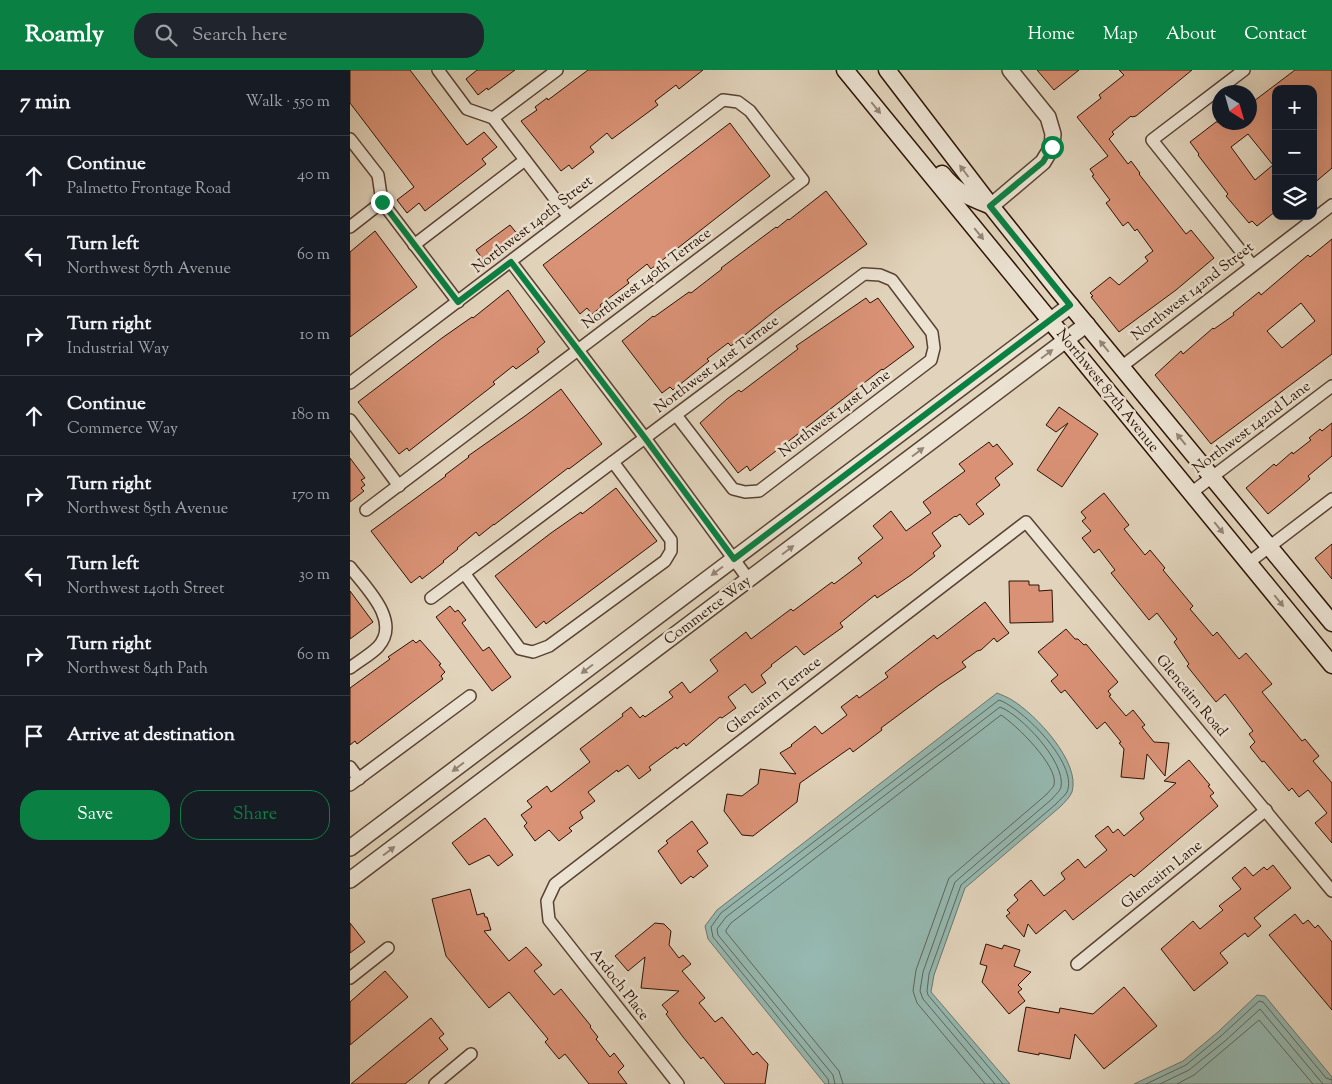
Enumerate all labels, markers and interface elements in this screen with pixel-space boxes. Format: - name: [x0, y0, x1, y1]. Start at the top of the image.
- search box: [134, 13, 484, 58]
- text: Roamly: [25, 18, 104, 52]
- icon: search: [152, 21, 180, 49]
- text: Search here: [192, 22, 287, 49]
- text: Home: [1028, 22, 1075, 48]
- text: Map: [1103, 22, 1138, 48]
- text: About: [1166, 22, 1216, 48]
- text: Contact: [1244, 22, 1307, 48]
- north arrow: [1212, 85, 1257, 130]
- map controls: [1272, 85, 1317, 220]
- button: +: [1272, 85, 1317, 130]
- text: 7 min: [20, 88, 71, 118]
- text: Walk · 550 m: [245, 91, 330, 114]
- one-way arrow: [871, 101, 882, 114]
- button: −: [1272, 130, 1317, 175]
- route start: [1041, 136, 1064, 159]
- text: Continue: [67, 151, 146, 178]
- icon: ahead: [20, 162, 48, 190]
- text: 40 m: [297, 164, 330, 187]
- one-way arrow: [959, 164, 969, 178]
- street label: Northwest 140th Street: [468, 171, 598, 279]
- button: layers: [1272, 175, 1317, 220]
- text: Palmetto Frontage Road: [67, 178, 231, 201]
- route end: [371, 191, 394, 214]
- street label: Northwest 140th Terrace: [578, 223, 716, 335]
- one-way arrow: [973, 227, 984, 240]
- text: Turn left: [67, 231, 139, 258]
- street label: Northwest 142nd Street: [1127, 237, 1259, 347]
- icon: left: [20, 242, 48, 270]
- text: 60 m: [297, 244, 330, 267]
- text: Northwest 87th Avenue: [67, 258, 231, 281]
- text: Turn right: [67, 311, 151, 338]
- street label: Northwest 141st Terrace: [650, 311, 784, 419]
- icon: right: [20, 322, 48, 350]
- text: 10 m: [300, 324, 330, 347]
- street label: Northwest 87th Avenue: [1050, 325, 1164, 457]
- text: Industrial Way: [67, 338, 169, 361]
- one-way arrow: [1098, 340, 1110, 352]
- one-way arrow: [1040, 349, 1054, 359]
- street label: Northwest 141st Lane: [775, 365, 895, 463]
- street label: Northwest 142nd Lane: [1189, 377, 1315, 479]
- text: Continue: [67, 391, 146, 418]
- icon: ahead: [20, 402, 48, 430]
- text: 180 m: [291, 404, 330, 427]
- text: Commerce Way: [67, 418, 178, 441]
- one-way arrow: [1175, 433, 1186, 446]
- one-way arrow: [911, 447, 925, 457]
- text: Turn right: [67, 471, 151, 498]
- icon: right: [20, 482, 48, 510]
- text: 170 m: [292, 484, 330, 507]
- text: Northwest 85th Avenue: [67, 498, 228, 521]
- one-way arrow: [1214, 521, 1225, 534]
- one-way arrow: [781, 545, 795, 555]
- text: Turn left: [67, 551, 139, 578]
- icon: left: [20, 562, 48, 590]
- text: 30 m: [299, 564, 330, 587]
- one-way arrow: [711, 566, 724, 577]
- street label: Commerce Way: [660, 571, 756, 651]
- text: Northwest 140th Street: [67, 578, 224, 601]
- one-way arrow: [1273, 594, 1284, 607]
- text: Turn right: [67, 631, 151, 658]
- icon: right: [20, 642, 48, 670]
- text: 60 m: [297, 644, 330, 667]
- street label: Glencairn Road: [1150, 650, 1232, 742]
- street label: Glencairn Terrace: [722, 652, 826, 740]
- text: Northwest 84th Path: [67, 658, 208, 681]
- one-way arrow: [580, 664, 594, 674]
- icon: arrive: [20, 722, 48, 750]
- text: Arrive at destination: [67, 722, 235, 749]
- one-way arrow: [451, 762, 465, 772]
- button: Save: [20, 790, 170, 840]
- button: Share: [180, 790, 330, 840]
- street label: Glencairn Lane: [1117, 836, 1207, 914]
- one-way arrow: [382, 846, 396, 856]
- street label: Ardoch Place: [584, 945, 654, 1025]

